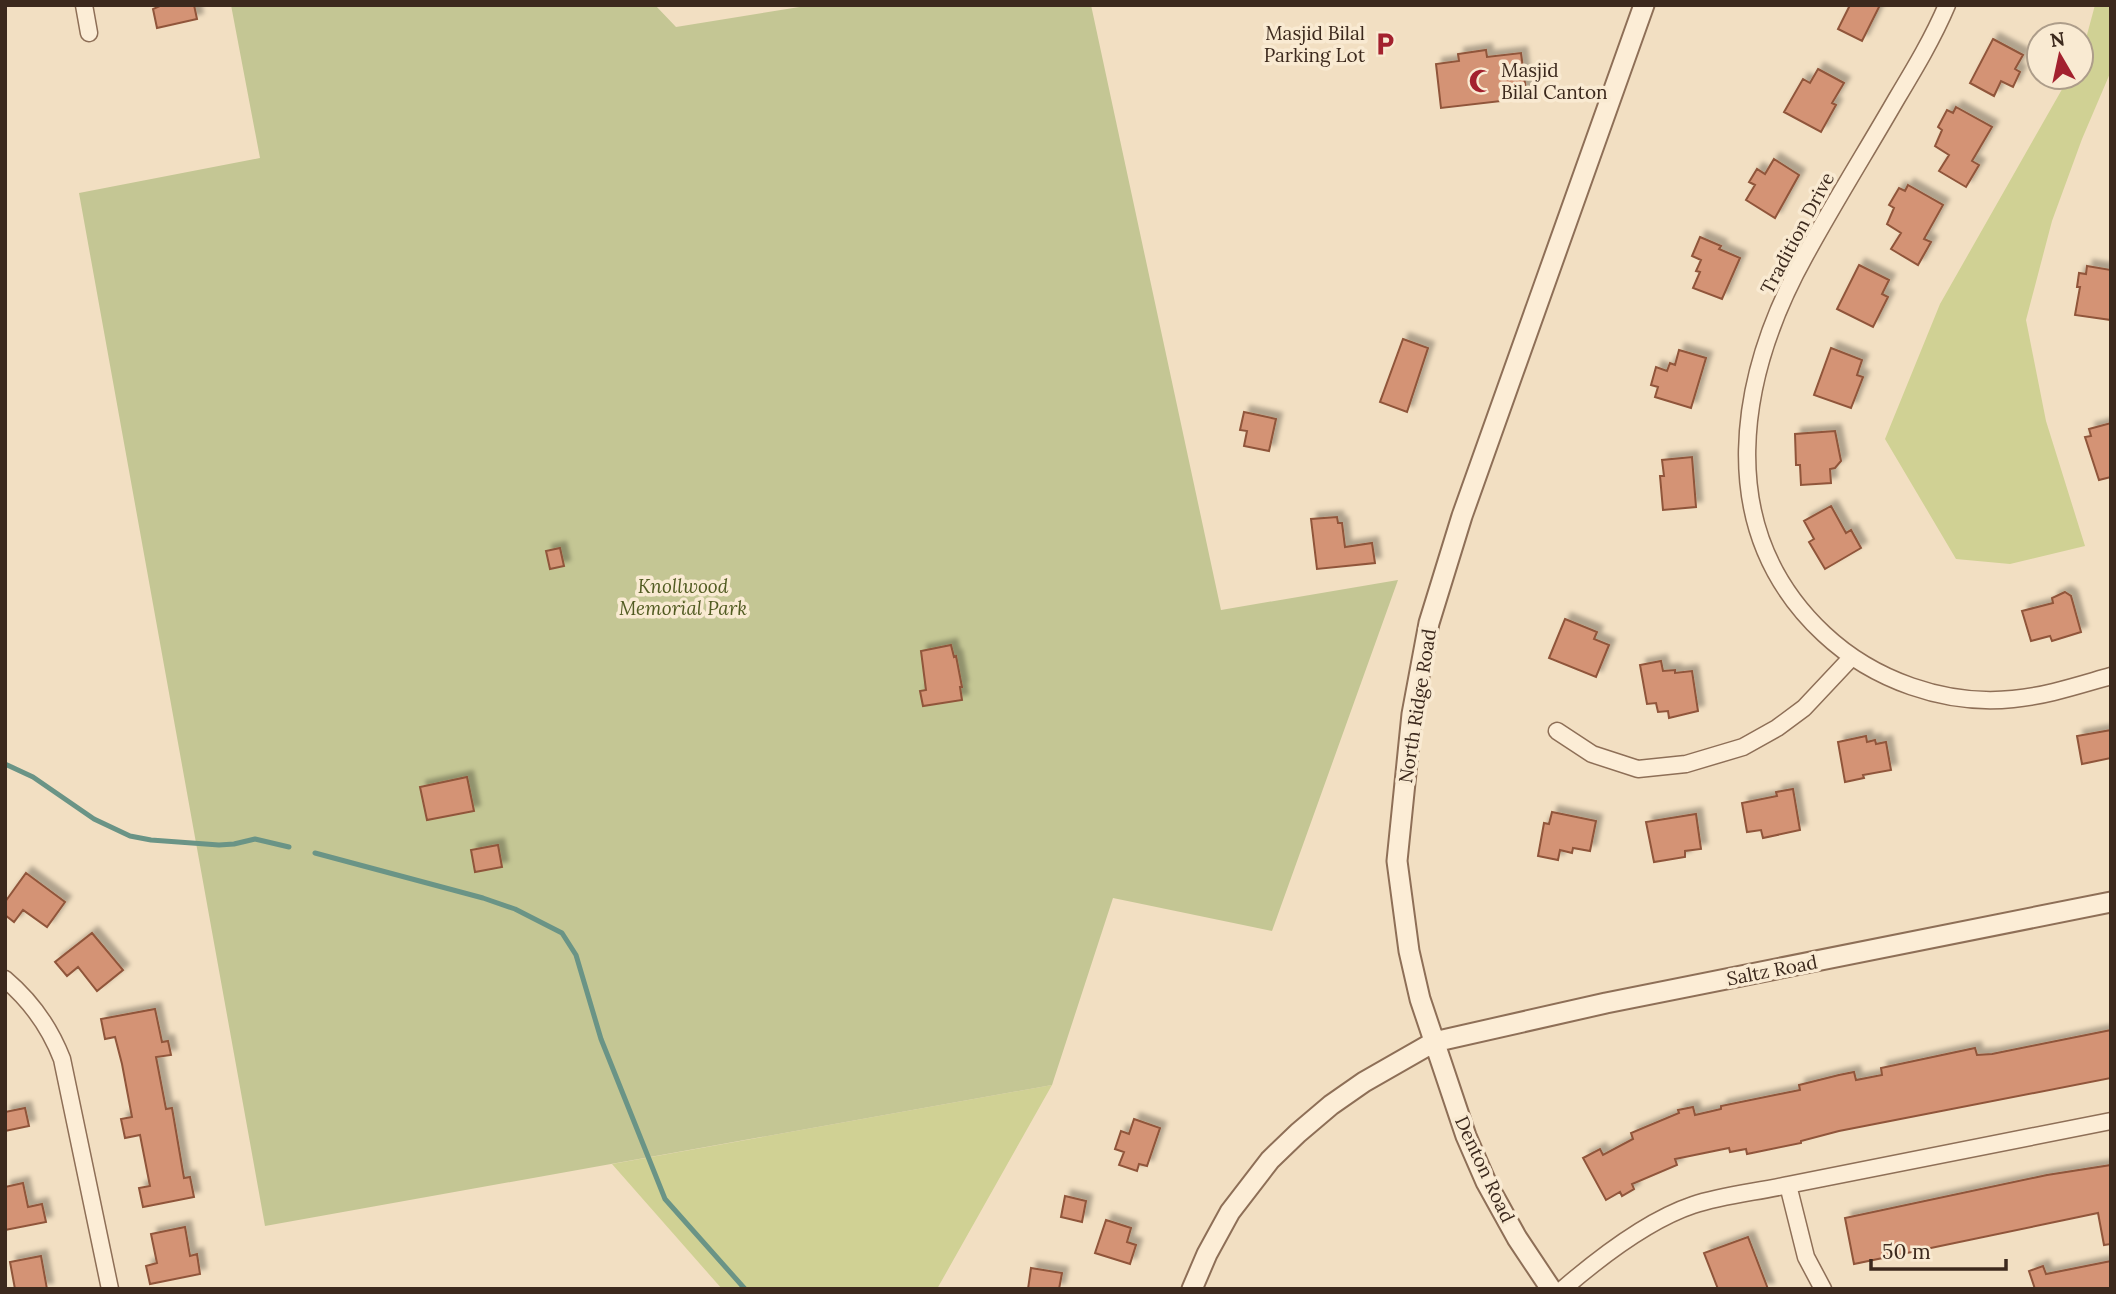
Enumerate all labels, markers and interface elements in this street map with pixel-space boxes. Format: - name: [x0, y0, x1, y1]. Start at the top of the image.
- place label: Masjid Bilal Parking Lot: [1264, 21, 1366, 67]
- north arrow: [2025, 21, 2095, 91]
- text: N: [2048, 26, 2067, 52]
- parking icon: Masjid Bilal Parking Lot: [1371, 30, 1399, 58]
- place label: Masjid Bilal Canton: [1501, 58, 1608, 104]
- mosque icon: Masjid Bilal Canton: [1467, 67, 1495, 95]
- street label: Tradition Drive: [1755, 168, 1839, 298]
- park label: Knollwood Memorial Park: [619, 574, 747, 620]
- street label: North Ridge Road: [1393, 627, 1441, 785]
- street label: Saltz Road: [1725, 949, 1819, 991]
- street label: Denton Road: [1450, 1112, 1520, 1226]
- scale bar: [1871, 1228, 2006, 1272]
- text: 50 m: [1882, 1238, 1931, 1265]

